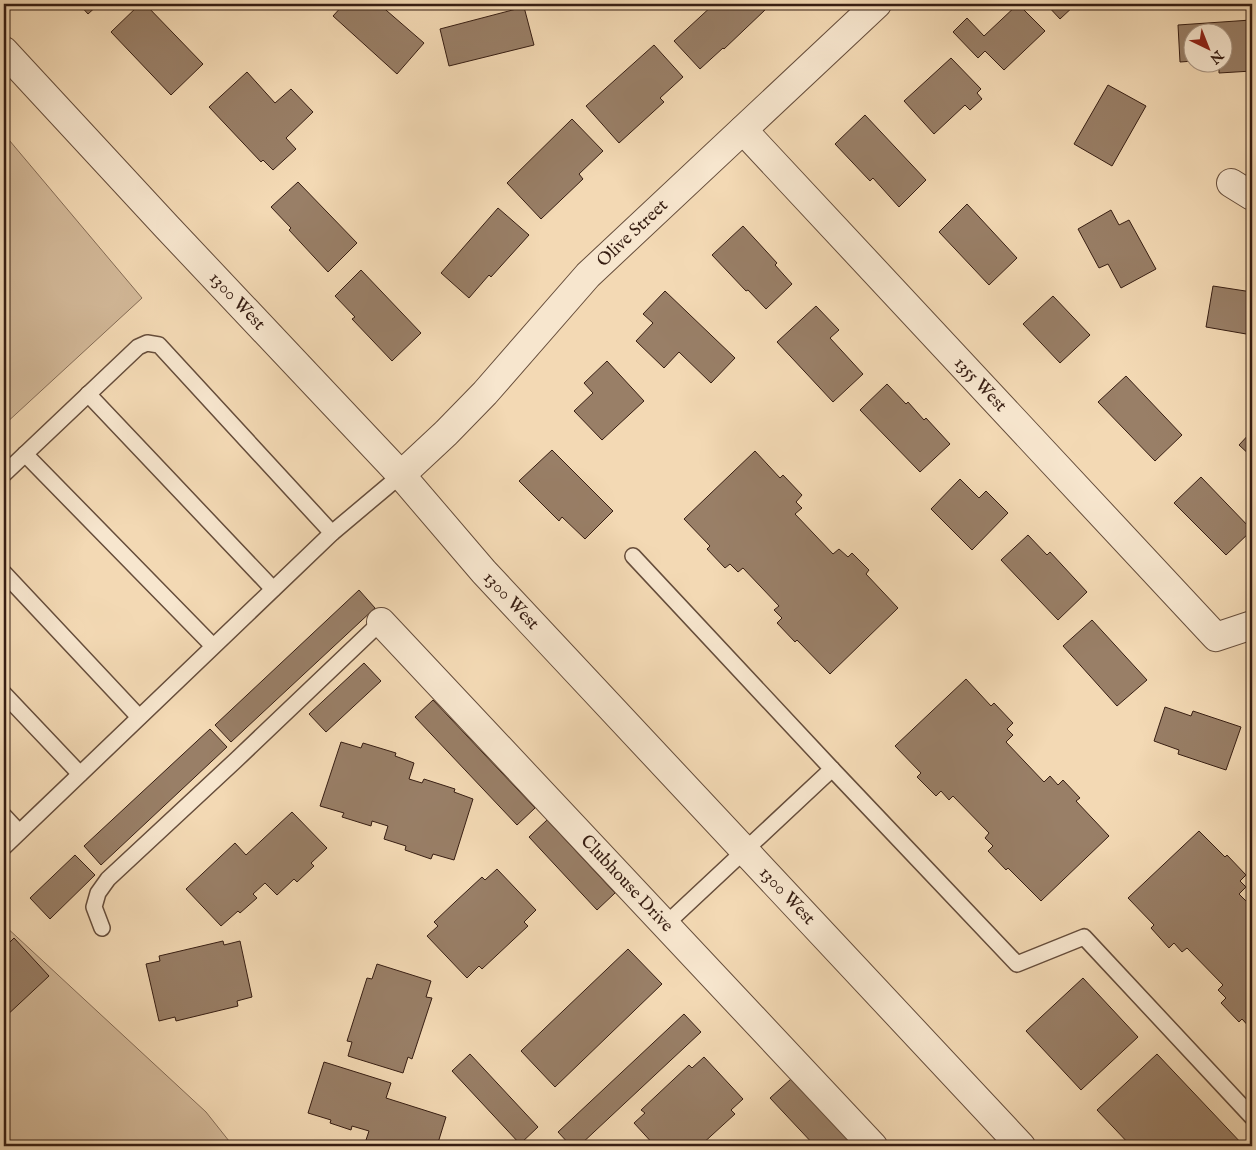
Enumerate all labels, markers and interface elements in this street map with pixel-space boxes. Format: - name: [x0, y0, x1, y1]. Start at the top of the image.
- north arrow: [1184, 22, 1234, 72]
- text: N: [1206, 45, 1227, 67]
- street label: Olive Street: [592, 194, 673, 272]
- street label: 1300 West: [204, 267, 270, 335]
- street label: 1355 West: [949, 352, 1012, 417]
- street label: 1300 West: [478, 567, 544, 635]
- street label: Clubhouse Drive: [575, 830, 678, 937]
- street label: 1300 West: [754, 862, 820, 930]

